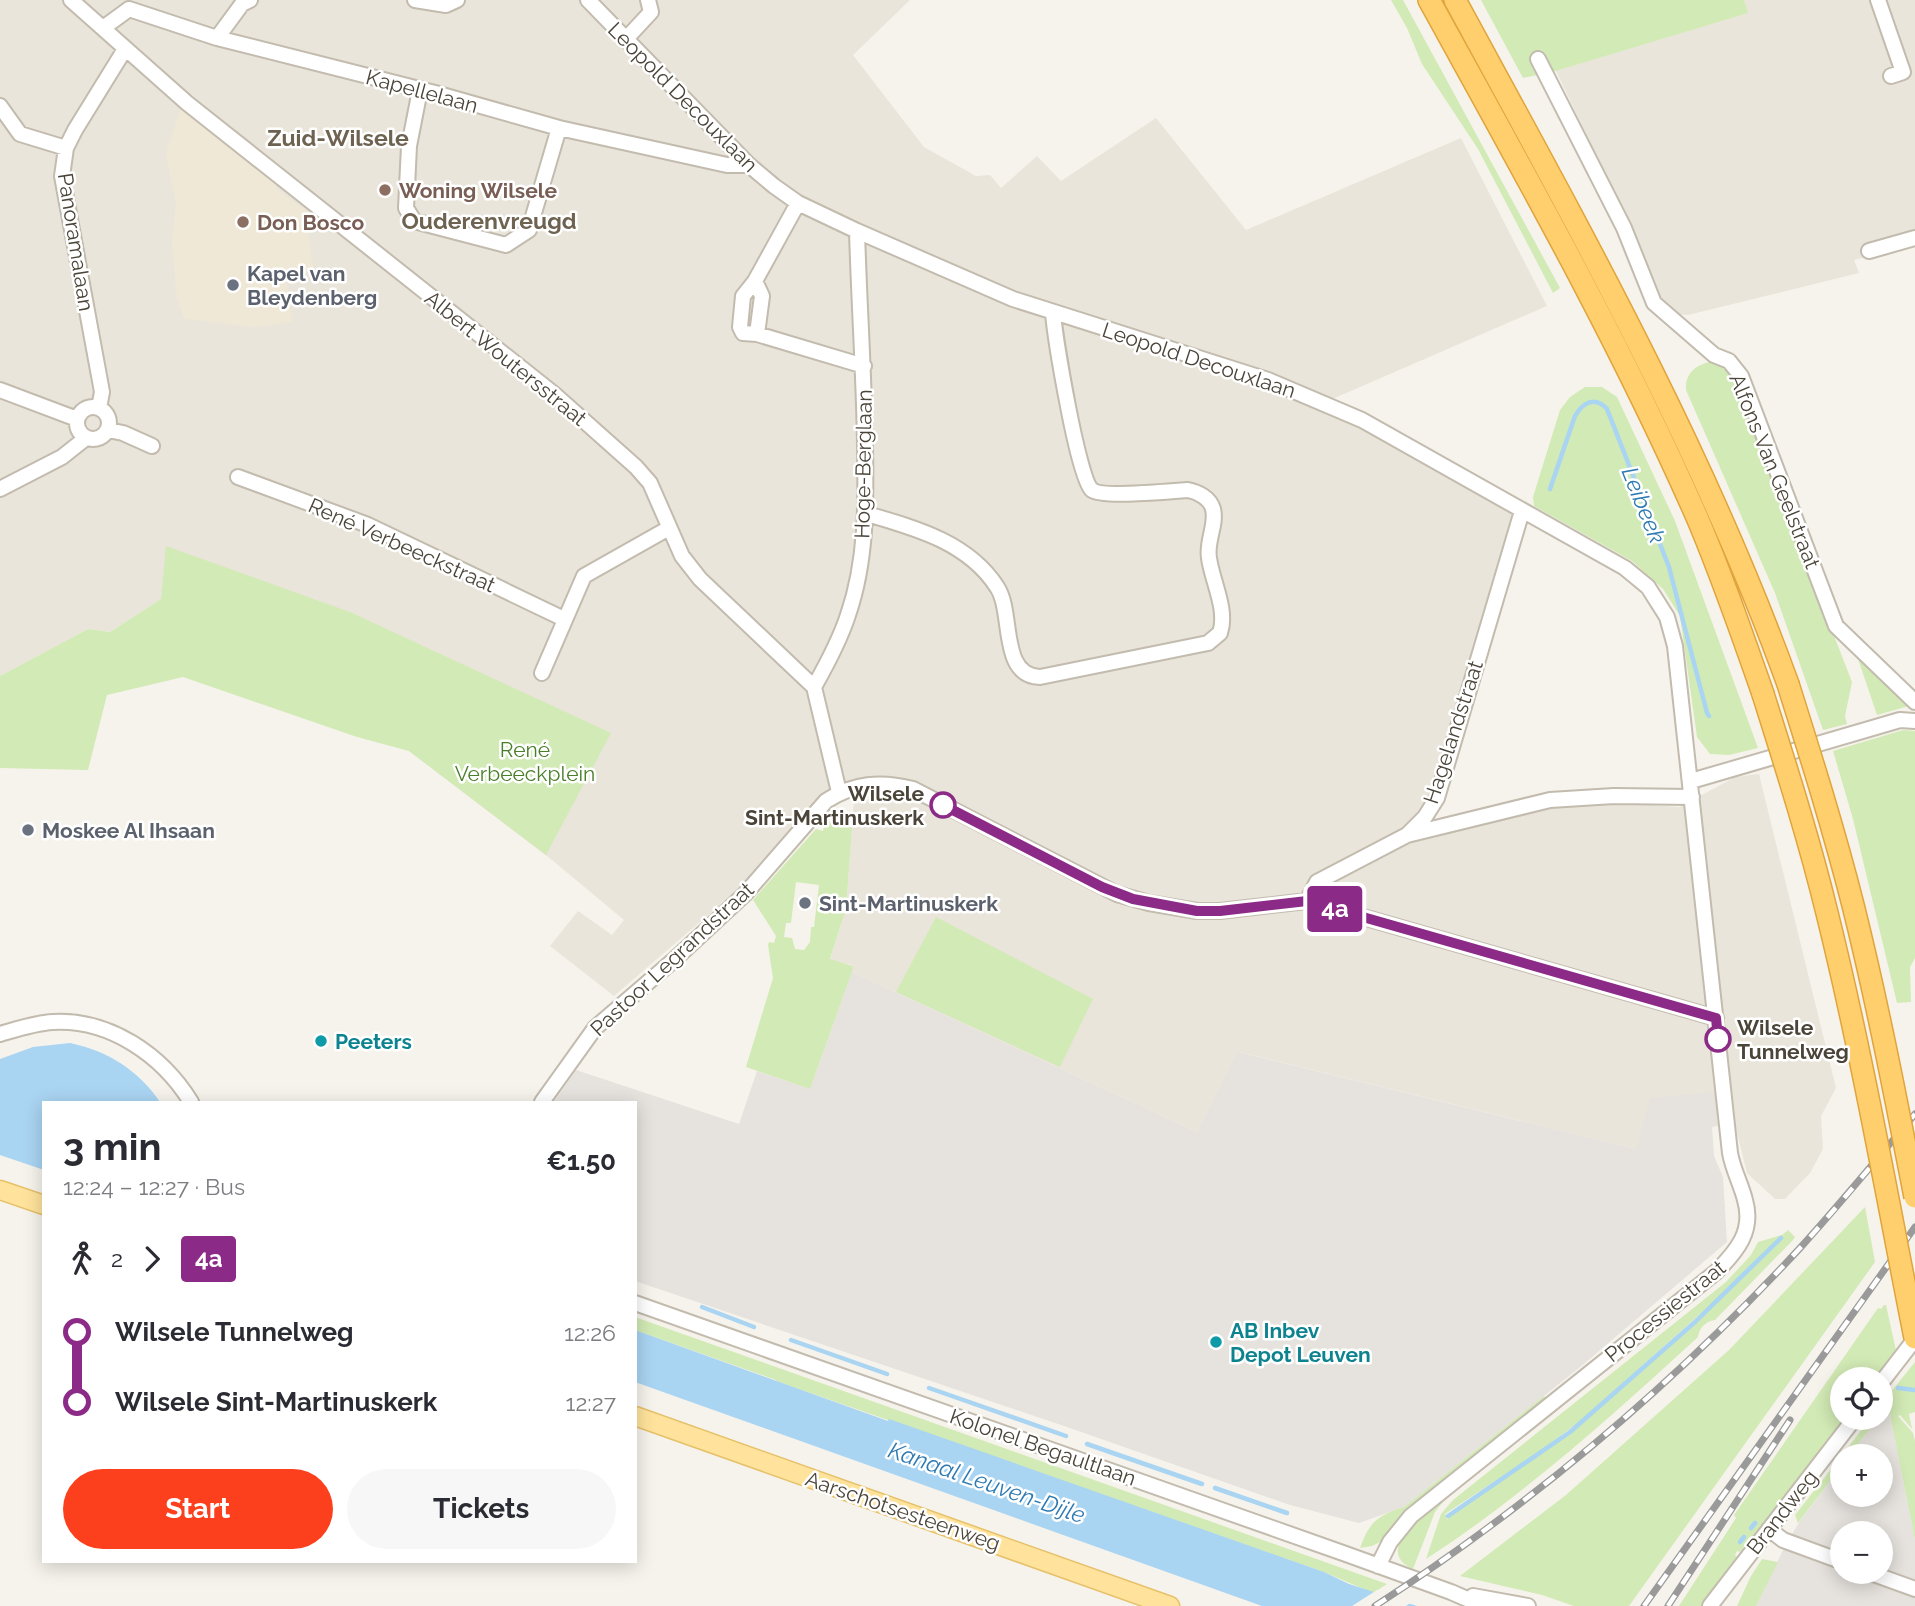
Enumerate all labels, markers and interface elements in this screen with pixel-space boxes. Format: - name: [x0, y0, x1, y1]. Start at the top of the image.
- street label: Leopold Decouxlaan: [603, 17, 763, 177]
- street label: Kapellelaan: [363, 64, 481, 118]
- district label: Zuid-Wilsele: [267, 124, 409, 151]
- street label: Panoramalaan: [53, 171, 99, 313]
- place label: Woning Wilsele: [399, 178, 557, 203]
- marker: Woning Wilsele: [377, 182, 393, 198]
- district label: Ouderenvreugd: [401, 207, 577, 234]
- place label: Don Bosco: [257, 210, 365, 235]
- marker: Don Bosco: [235, 214, 251, 230]
- place label: Kapel van Bleydenberg: [247, 261, 377, 310]
- marker: Kapel van Bleydenberg: [225, 277, 241, 293]
- street label: Albert Woutersstraat: [420, 285, 592, 431]
- street label: Leopold Decouxlaan: [1099, 317, 1299, 403]
- street label: Alfons Van Geelstraat: [1724, 370, 1826, 572]
- street label: Hoge-Berglaan: [849, 389, 877, 539]
- water label: Leibeek: [1616, 463, 1672, 547]
- street label: René Verbeeckstraat: [305, 492, 499, 598]
- street label: Hagelandstraat: [1418, 657, 1488, 807]
- park label: René Verbeeckplein: [455, 737, 595, 786]
- place label: Wilsele Sint-Martinuskerk: [745, 781, 924, 830]
- marker: Wilsele Sint-Martinuskerk: [930, 792, 956, 818]
- place label: Moskee Al Ihsaan: [42, 818, 215, 843]
- marker: Moskee Al Ihsaan: [20, 822, 36, 838]
- street label: Pastoor Legrandstraat: [585, 877, 759, 1041]
- line badge: 4a: [1304, 886, 1366, 932]
- place label: Sint-Martinuskerk: [819, 891, 998, 916]
- text: 4a: [1321, 894, 1349, 923]
- marker: Sint-Martinuskerk: [797, 895, 813, 911]
- place label: Wilsele Tunnelweg: [1737, 1015, 1849, 1064]
- marker: Wilsele Tunnelweg: [1705, 1026, 1731, 1052]
- place label: Peeters: [335, 1029, 412, 1054]
- marker: Peeters: [313, 1033, 329, 1049]
- text: 3 min: [63, 1124, 161, 1169]
- text: €1.50: [546, 1146, 616, 1176]
- text: 12:24 – 12:27 · Bus: [63, 1173, 245, 1200]
- icon: walk: [63, 1240, 101, 1278]
- icon: forward: [133, 1240, 171, 1278]
- text: 4a: [195, 1244, 222, 1273]
- text: 2: [111, 1245, 123, 1272]
- street label: Processiestraat: [1600, 1255, 1730, 1367]
- text: Wilsele Tunnelweg: [115, 1317, 354, 1347]
- place label: AB Inbev Depot Leuven: [1230, 1318, 1371, 1367]
- text: 12:26: [564, 1319, 616, 1346]
- marker: AB Inbev Depot Leuven: [1208, 1334, 1224, 1350]
- map controls: [1830, 1367, 1893, 1584]
- button: locate: [1830, 1367, 1893, 1430]
- text: Wilsele Sint-Martinuskerk: [115, 1387, 437, 1417]
- text: 12:27: [566, 1389, 616, 1416]
- street label: Kolonel Begaultlaan: [947, 1403, 1139, 1491]
- water label: Kanaal Leuven-Dijle: [885, 1436, 1089, 1528]
- button: +: [1830, 1444, 1893, 1507]
- street label: Brandweg: [1741, 1465, 1823, 1559]
- street label: Aarschotsesteenweg: [802, 1466, 1004, 1556]
- button: Start: [63, 1469, 333, 1549]
- button: Tickets: [347, 1469, 616, 1549]
- button: −: [1830, 1521, 1893, 1584]

